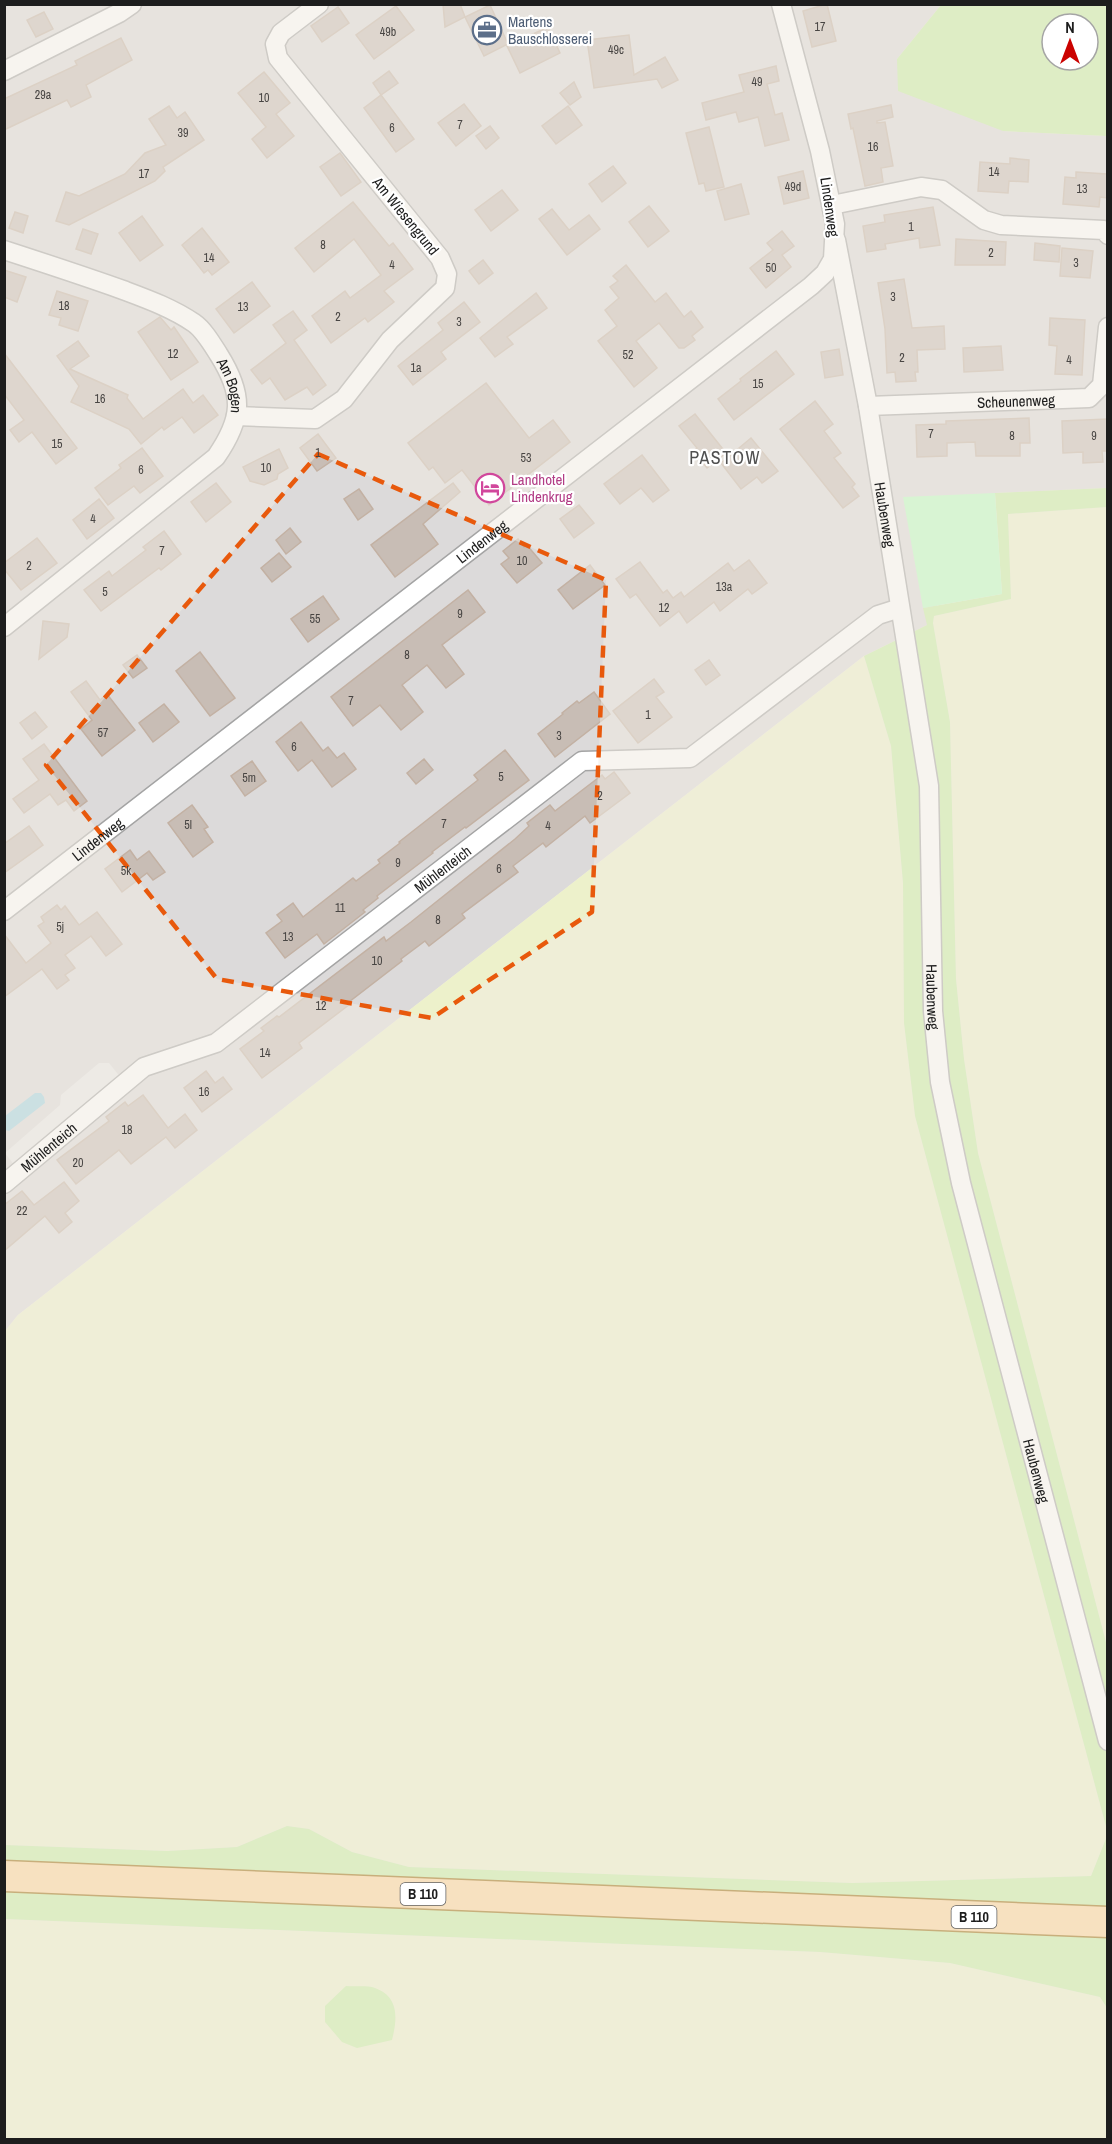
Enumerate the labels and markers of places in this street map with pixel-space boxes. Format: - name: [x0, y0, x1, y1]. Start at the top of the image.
- place label: Martens Bauschlosserei: [508, 11, 592, 49]
- office icon: Martens Bauschlosserei: [471, 14, 503, 46]
- place label: Landhotel Lindenkrug: [511, 469, 573, 507]
- hotel icon: Landhotel Lindenkrug: [474, 472, 506, 504]

